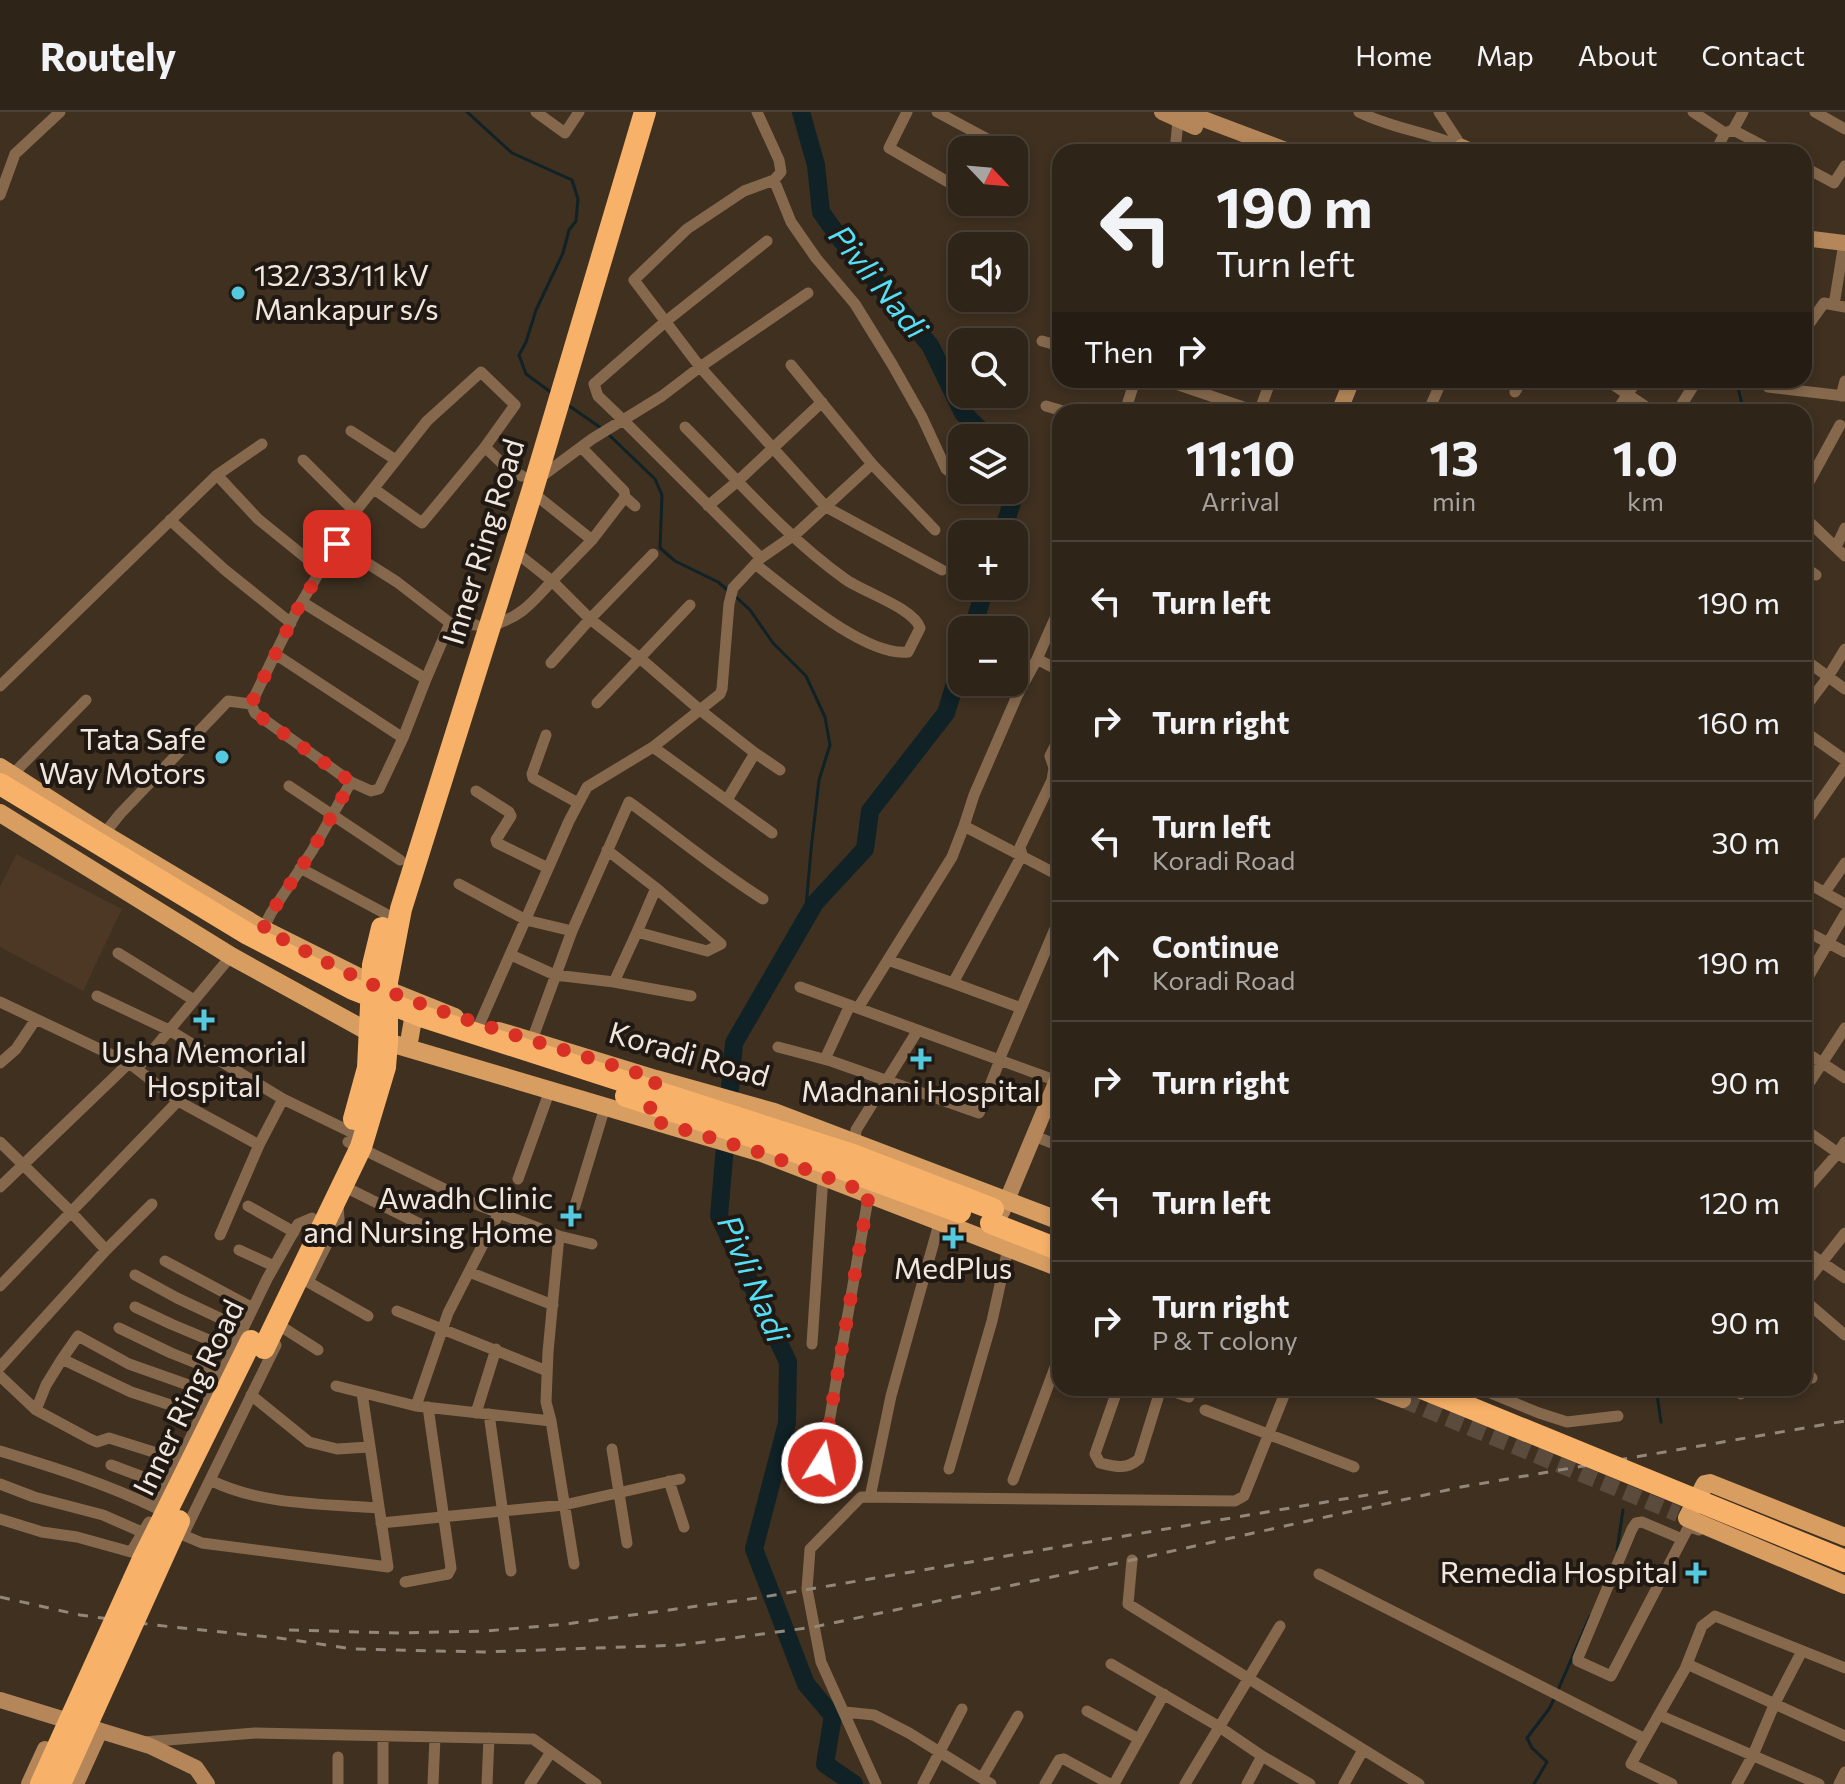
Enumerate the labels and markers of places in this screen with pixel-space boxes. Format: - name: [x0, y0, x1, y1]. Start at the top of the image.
- place label: 132/33/11 kV Mankapur s/s: [254, 255, 439, 326]
- marker: 132/33/11 kV Mankapur s/s: [229, 284, 247, 302]
- pin: [303, 510, 371, 578]
- place label: Tata Safe Way Motors: [39, 719, 206, 790]
- marker: Tata Safe Way Motors: [213, 748, 231, 766]
- marker: Usha Memorial Hospital: [193, 1009, 215, 1031]
- place label: Usha Memorial Hospital: [101, 1032, 307, 1103]
- marker: Madnani Hospital: [910, 1048, 932, 1070]
- place label: Madnani Hospital: [801, 1071, 1041, 1108]
- place label: Awadh Clinic and Nursing Home: [303, 1178, 553, 1249]
- marker: Awadh Clinic and Nursing Home: [560, 1205, 582, 1227]
- marker: MedPlus: [944, 1229, 962, 1247]
- place label: MedPlus: [894, 1248, 1012, 1285]
- place label: Remedia Hospital: [1440, 1552, 1678, 1589]
- marker: Remedia Hospital: [1685, 1562, 1707, 1584]

